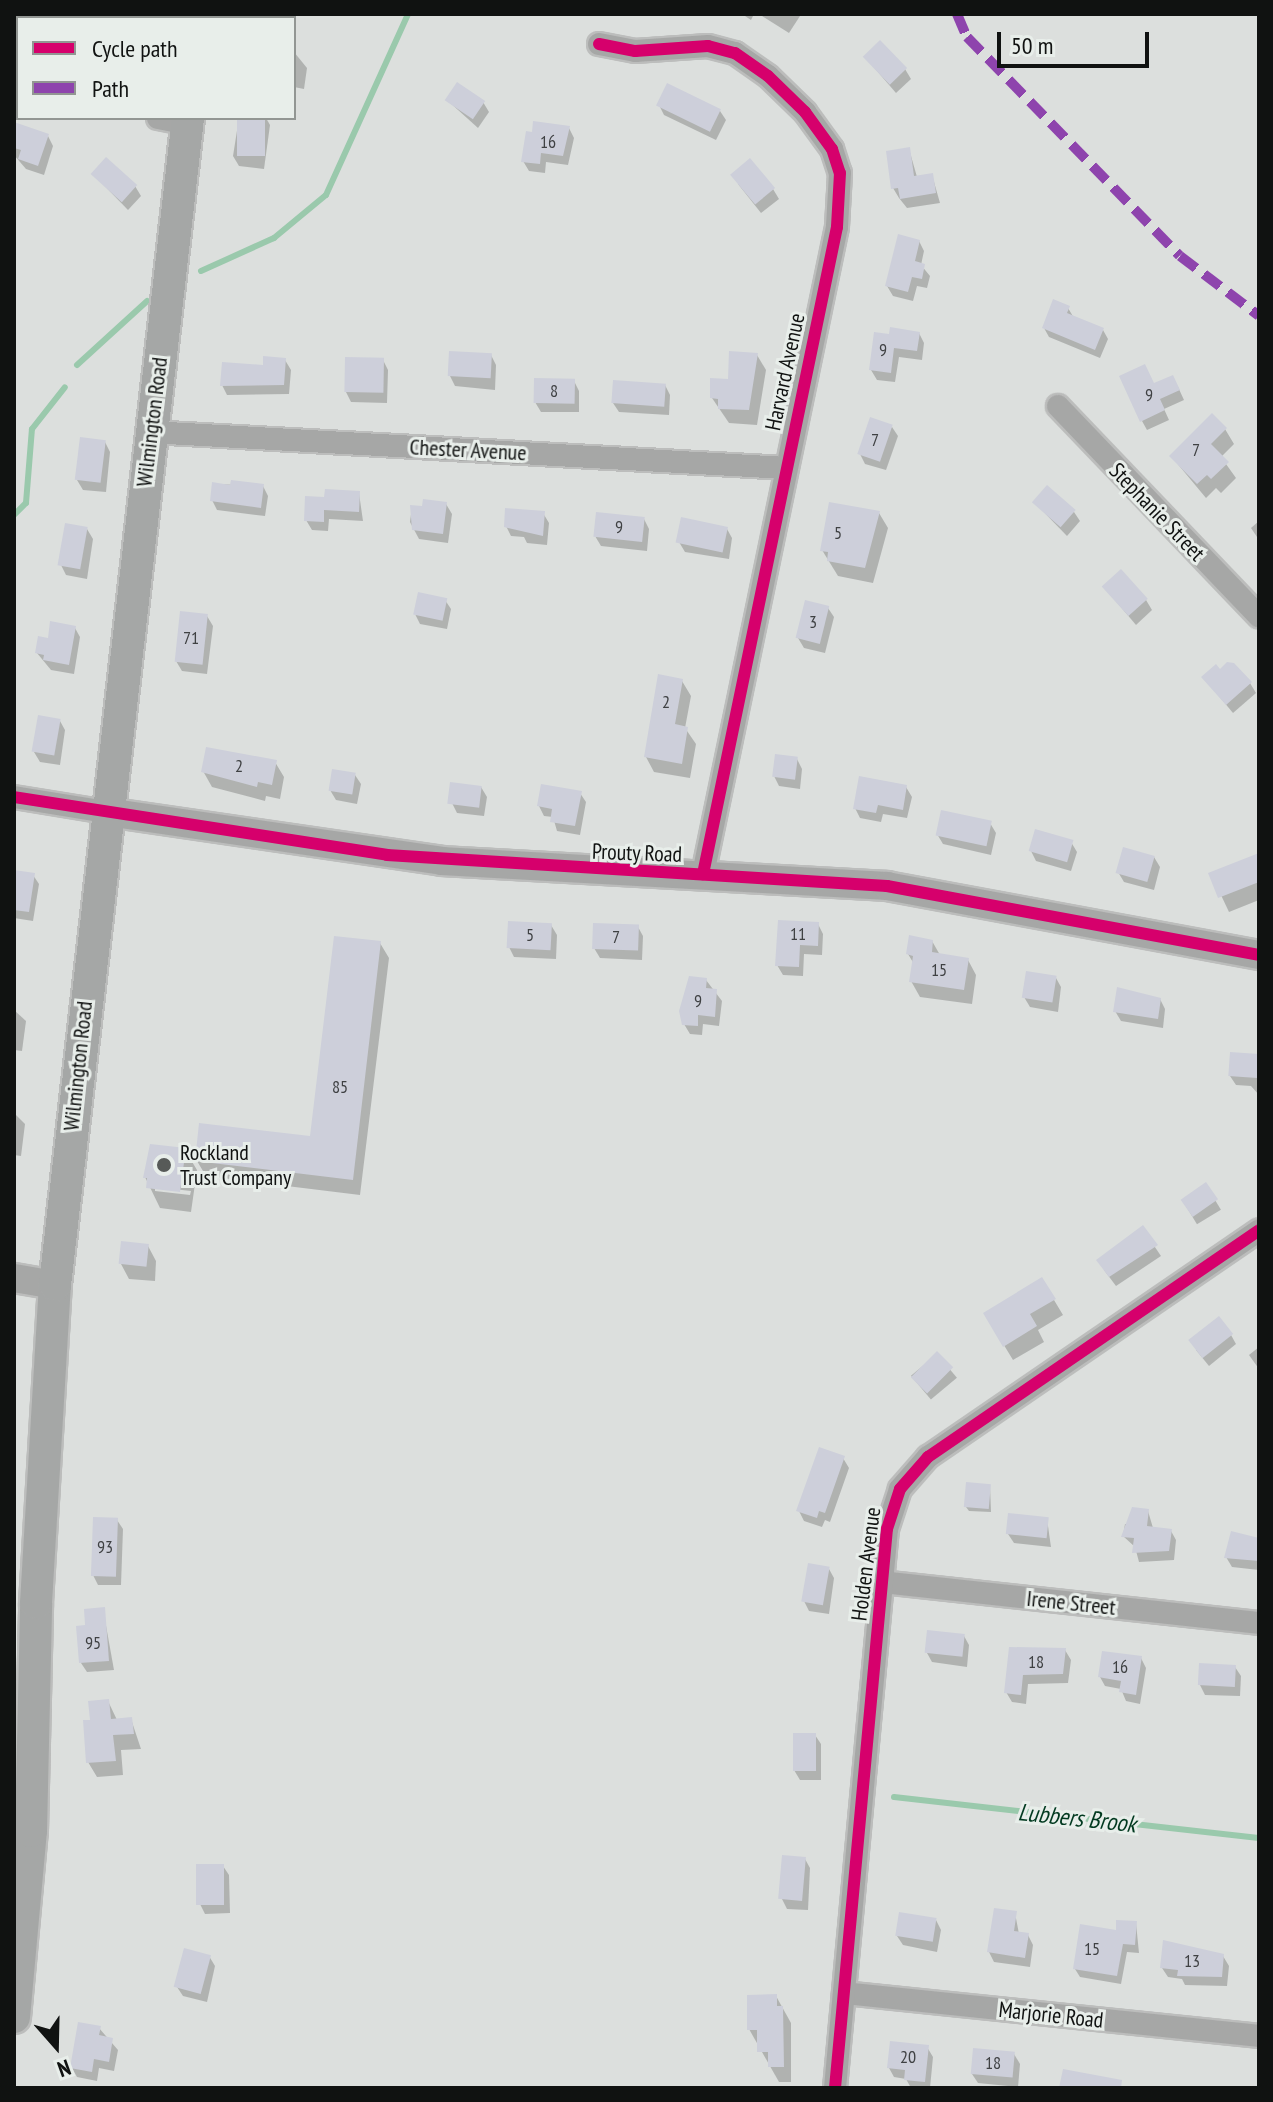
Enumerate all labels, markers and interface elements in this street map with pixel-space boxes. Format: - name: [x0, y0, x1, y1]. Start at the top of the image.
- legend: [16, 16, 296, 120]
- scale bar: [1001, 16, 1153, 66]
- text: 50 m: [1011, 30, 1053, 61]
- text: Cycle path: [92, 33, 178, 64]
- text: Path: [92, 73, 129, 104]
- house number: 16: [540, 131, 556, 153]
- street label: Harvard Avenue: [760, 311, 810, 433]
- house number: 9: [879, 339, 887, 361]
- street label: Wilmington Road: [131, 356, 173, 488]
- house number: 8: [550, 380, 558, 402]
- house number: 9: [1145, 384, 1153, 406]
- house number: 7: [871, 429, 879, 451]
- street label: Chester Avenue: [409, 434, 527, 466]
- house number: 7: [1192, 439, 1200, 461]
- street label: Stephanie Street: [1104, 457, 1210, 567]
- house number: 9: [615, 516, 623, 538]
- house number: 5: [834, 522, 842, 544]
- house number: 3: [809, 611, 817, 633]
- house number: 71: [183, 627, 199, 649]
- house number: 2: [662, 691, 670, 713]
- house number: 2: [235, 755, 243, 777]
- street label: Prouty Road: [591, 838, 683, 868]
- house number: 11: [790, 923, 806, 945]
- house number: 5: [526, 924, 534, 946]
- house number: 7: [612, 926, 620, 948]
- house number: 15: [931, 959, 947, 981]
- house number: 9: [694, 990, 702, 1012]
- street label: Wilmington Road: [58, 1000, 98, 1132]
- house number: 85: [332, 1076, 348, 1098]
- place label: Rockland Trust Company: [180, 1139, 291, 1190]
- marker: Rockland Trust Company: [155, 1156, 173, 1174]
- street label: Holden Avenue: [846, 1505, 886, 1623]
- house number: 93: [97, 1536, 113, 1558]
- street label: Irene Street: [1025, 1585, 1117, 1621]
- house number: 95: [85, 1632, 101, 1654]
- house number: 18: [1028, 1651, 1044, 1673]
- house number: 16: [1112, 1656, 1128, 1678]
- water label: Lubbers Brook: [1017, 1797, 1137, 1839]
- house number: 15: [1084, 1938, 1100, 1960]
- house number: 13: [1184, 1950, 1200, 1972]
- street label: Marjorie Road: [997, 1996, 1105, 2034]
- north arrow: [16, 2006, 96, 2086]
- house number: 20: [900, 2046, 916, 2068]
- house number: 18: [985, 2052, 1001, 2074]
- text: N: [54, 2053, 75, 2084]

